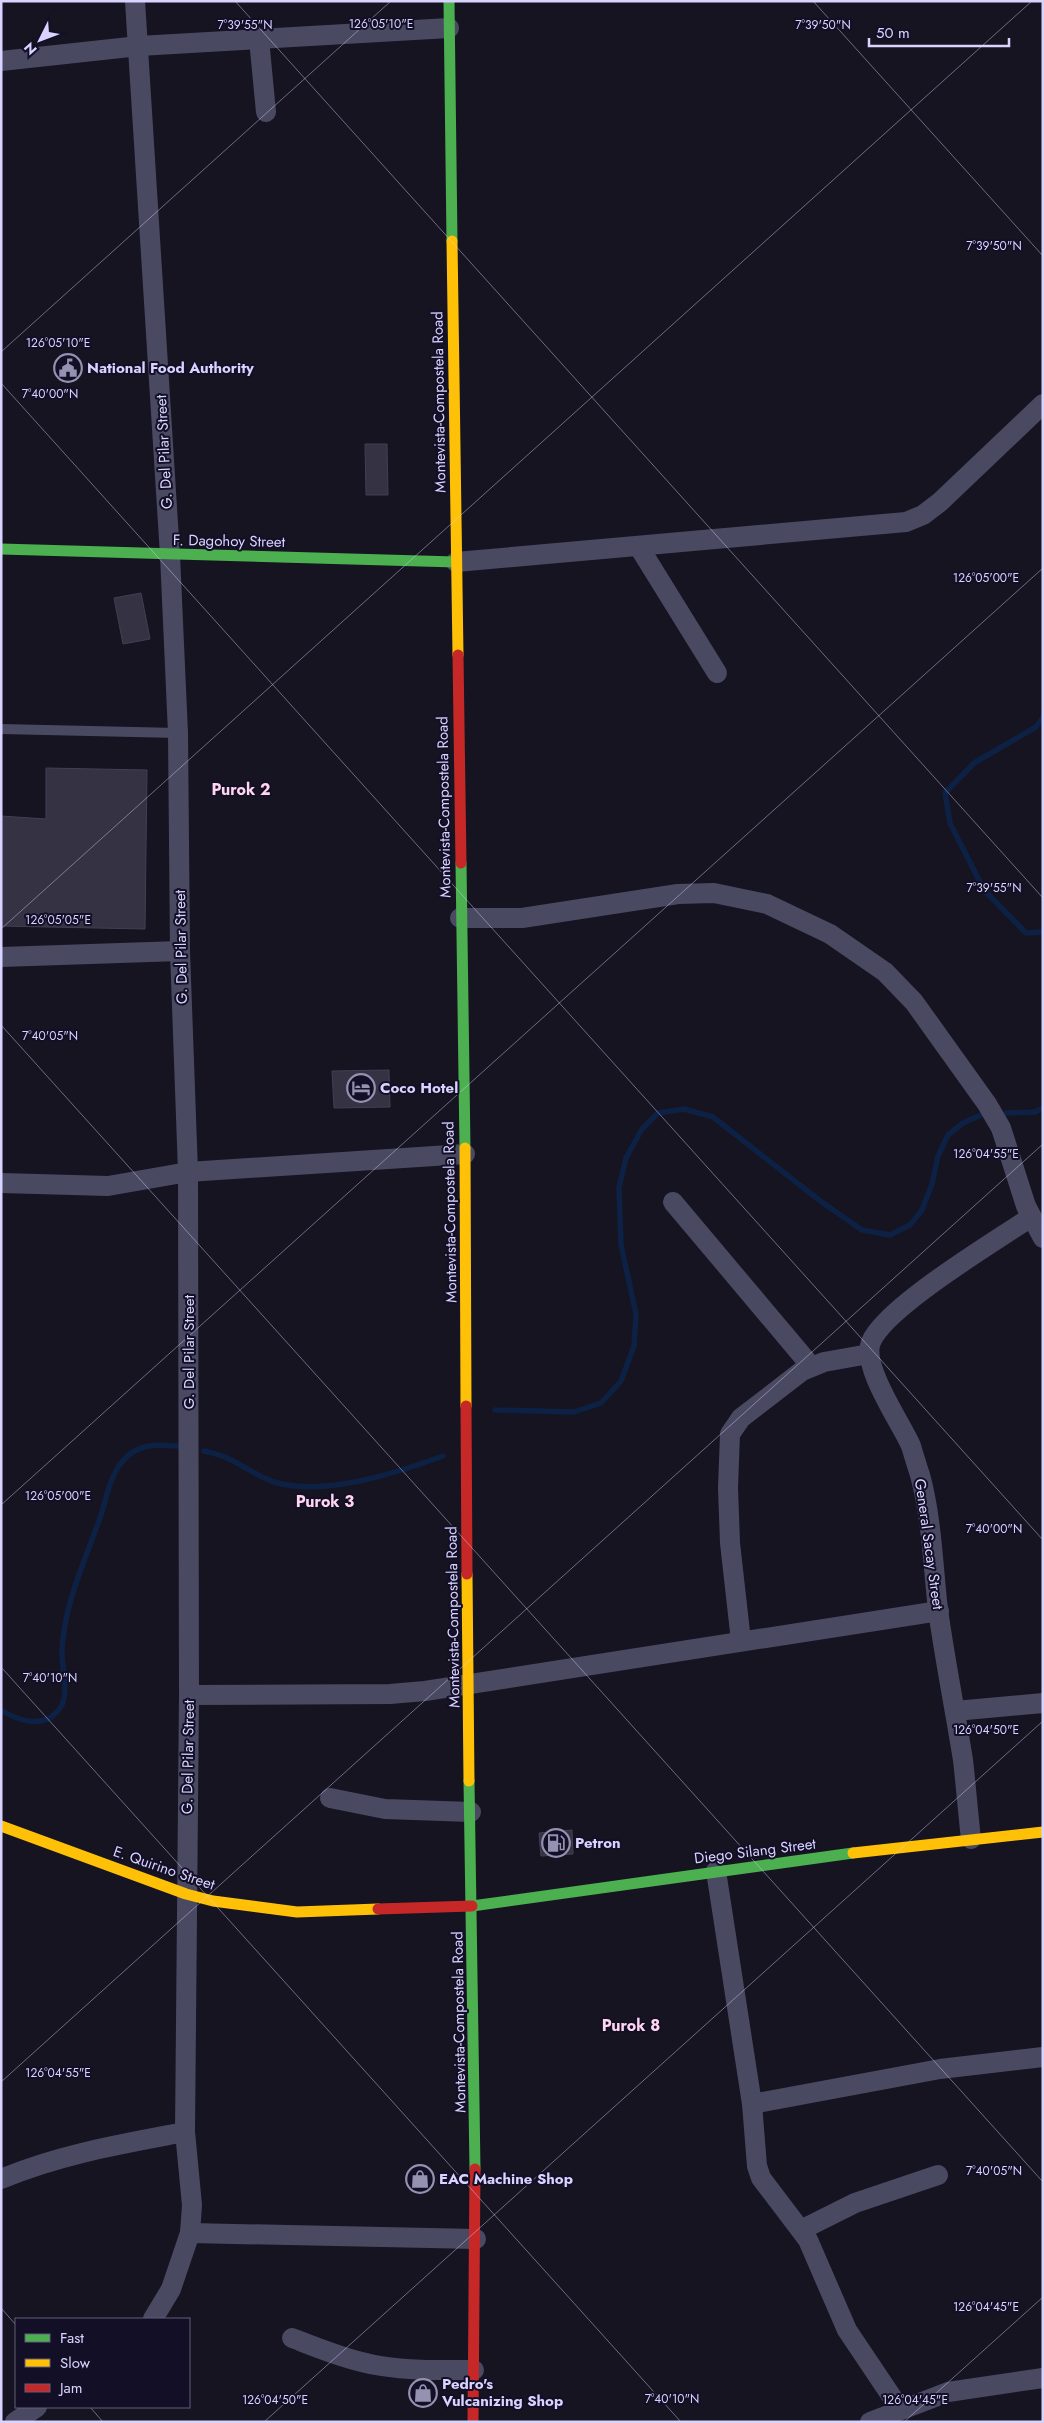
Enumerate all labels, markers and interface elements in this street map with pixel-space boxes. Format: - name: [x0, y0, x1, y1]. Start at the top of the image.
- north arrow: [15, 15, 65, 65]
- text: 126°05'10"E: [349, 15, 413, 33]
- scale bar: [869, 15, 1009, 47]
- text: 7°39'55"N: [218, 16, 272, 34]
- text: 7°39'50"N: [795, 16, 851, 34]
- text: 50 m: [876, 22, 910, 44]
- text: N: [19, 38, 41, 60]
- text: 7°39'50"N: [966, 237, 1022, 255]
- street label: Montevista-Compostela Road: [426, 311, 452, 493]
- text: 126°05'10"E: [26, 334, 90, 352]
- public building icon: National Food Authority: [53, 353, 83, 383]
- place label: National Food Authority: [87, 357, 254, 379]
- text: 7°40'00"N: [22, 385, 78, 403]
- street label: G. Del Pilar Street: [150, 394, 178, 510]
- street label: F. Dagohoy Street: [173, 529, 286, 553]
- text: 126°05'00"E: [953, 569, 1019, 587]
- street label: Montevista-Compostela Road: [431, 716, 457, 898]
- district label: Purok 2: [211, 778, 271, 801]
- text: 7°39'55"N: [967, 879, 1021, 897]
- street label: G. Del Pilar Street: [169, 889, 193, 1004]
- text: 126°05'05"E: [25, 911, 91, 929]
- text: 7°40'05"N: [22, 1027, 78, 1045]
- hotel icon: Coco Hotel: [346, 1073, 376, 1103]
- place label: Coco Hotel: [380, 1077, 458, 1099]
- street label: Montevista-Compostela Road: [437, 1121, 463, 1303]
- text: 126°04'55"E: [953, 1145, 1019, 1163]
- street label: G. Del Pilar Street: [178, 1294, 200, 1409]
- street label: General Sacay Street: [909, 1477, 949, 1611]
- text: 126°05'00"E: [25, 1487, 91, 1505]
- district label: Purok 3: [296, 1490, 354, 1513]
- text: 7°40'00"N: [966, 1520, 1022, 1538]
- street label: Montevista-Compostela Road: [440, 1526, 466, 1708]
- text: 7°40'10"N: [23, 1669, 77, 1687]
- street label: G. Del Pilar Street: [176, 1699, 200, 1814]
- text: 126°04'50"E: [953, 1721, 1019, 1739]
- fuel station icon: Petron: [541, 1828, 571, 1858]
- place label: Petron: [575, 1832, 621, 1854]
- street label: Diego Silang Street: [693, 1833, 818, 1869]
- street label: E. Quirino Street: [110, 1840, 218, 1896]
- street label: Montevista-Compostela Road: [446, 1931, 472, 2113]
- district label: Purok 8: [602, 2014, 660, 2037]
- text: 126°04'55"E: [25, 2064, 91, 2082]
- text: 7°40'05"N: [966, 2162, 1022, 2180]
- shop icon: EAC Machine Shop: [405, 2164, 435, 2194]
- place label: EAC Machine Shop: [439, 2168, 573, 2190]
- text: 126°04'45"E: [953, 2298, 1019, 2316]
- legend: [15, 2318, 190, 2408]
- text: Fast: [60, 2327, 84, 2349]
- text: Slow: [60, 2352, 91, 2374]
- place label: Pedro's Vulcanizing Shop: [441, 2373, 563, 2412]
- text: Jam: [58, 2377, 83, 2399]
- shop icon: Pedro's Vulcanizing Shop: [408, 2378, 438, 2408]
- text: 7°40'10"N: [645, 2390, 699, 2408]
- text: 126°04'50"E: [242, 2391, 308, 2409]
- text: 126°04'45"E: [882, 2391, 948, 2409]

